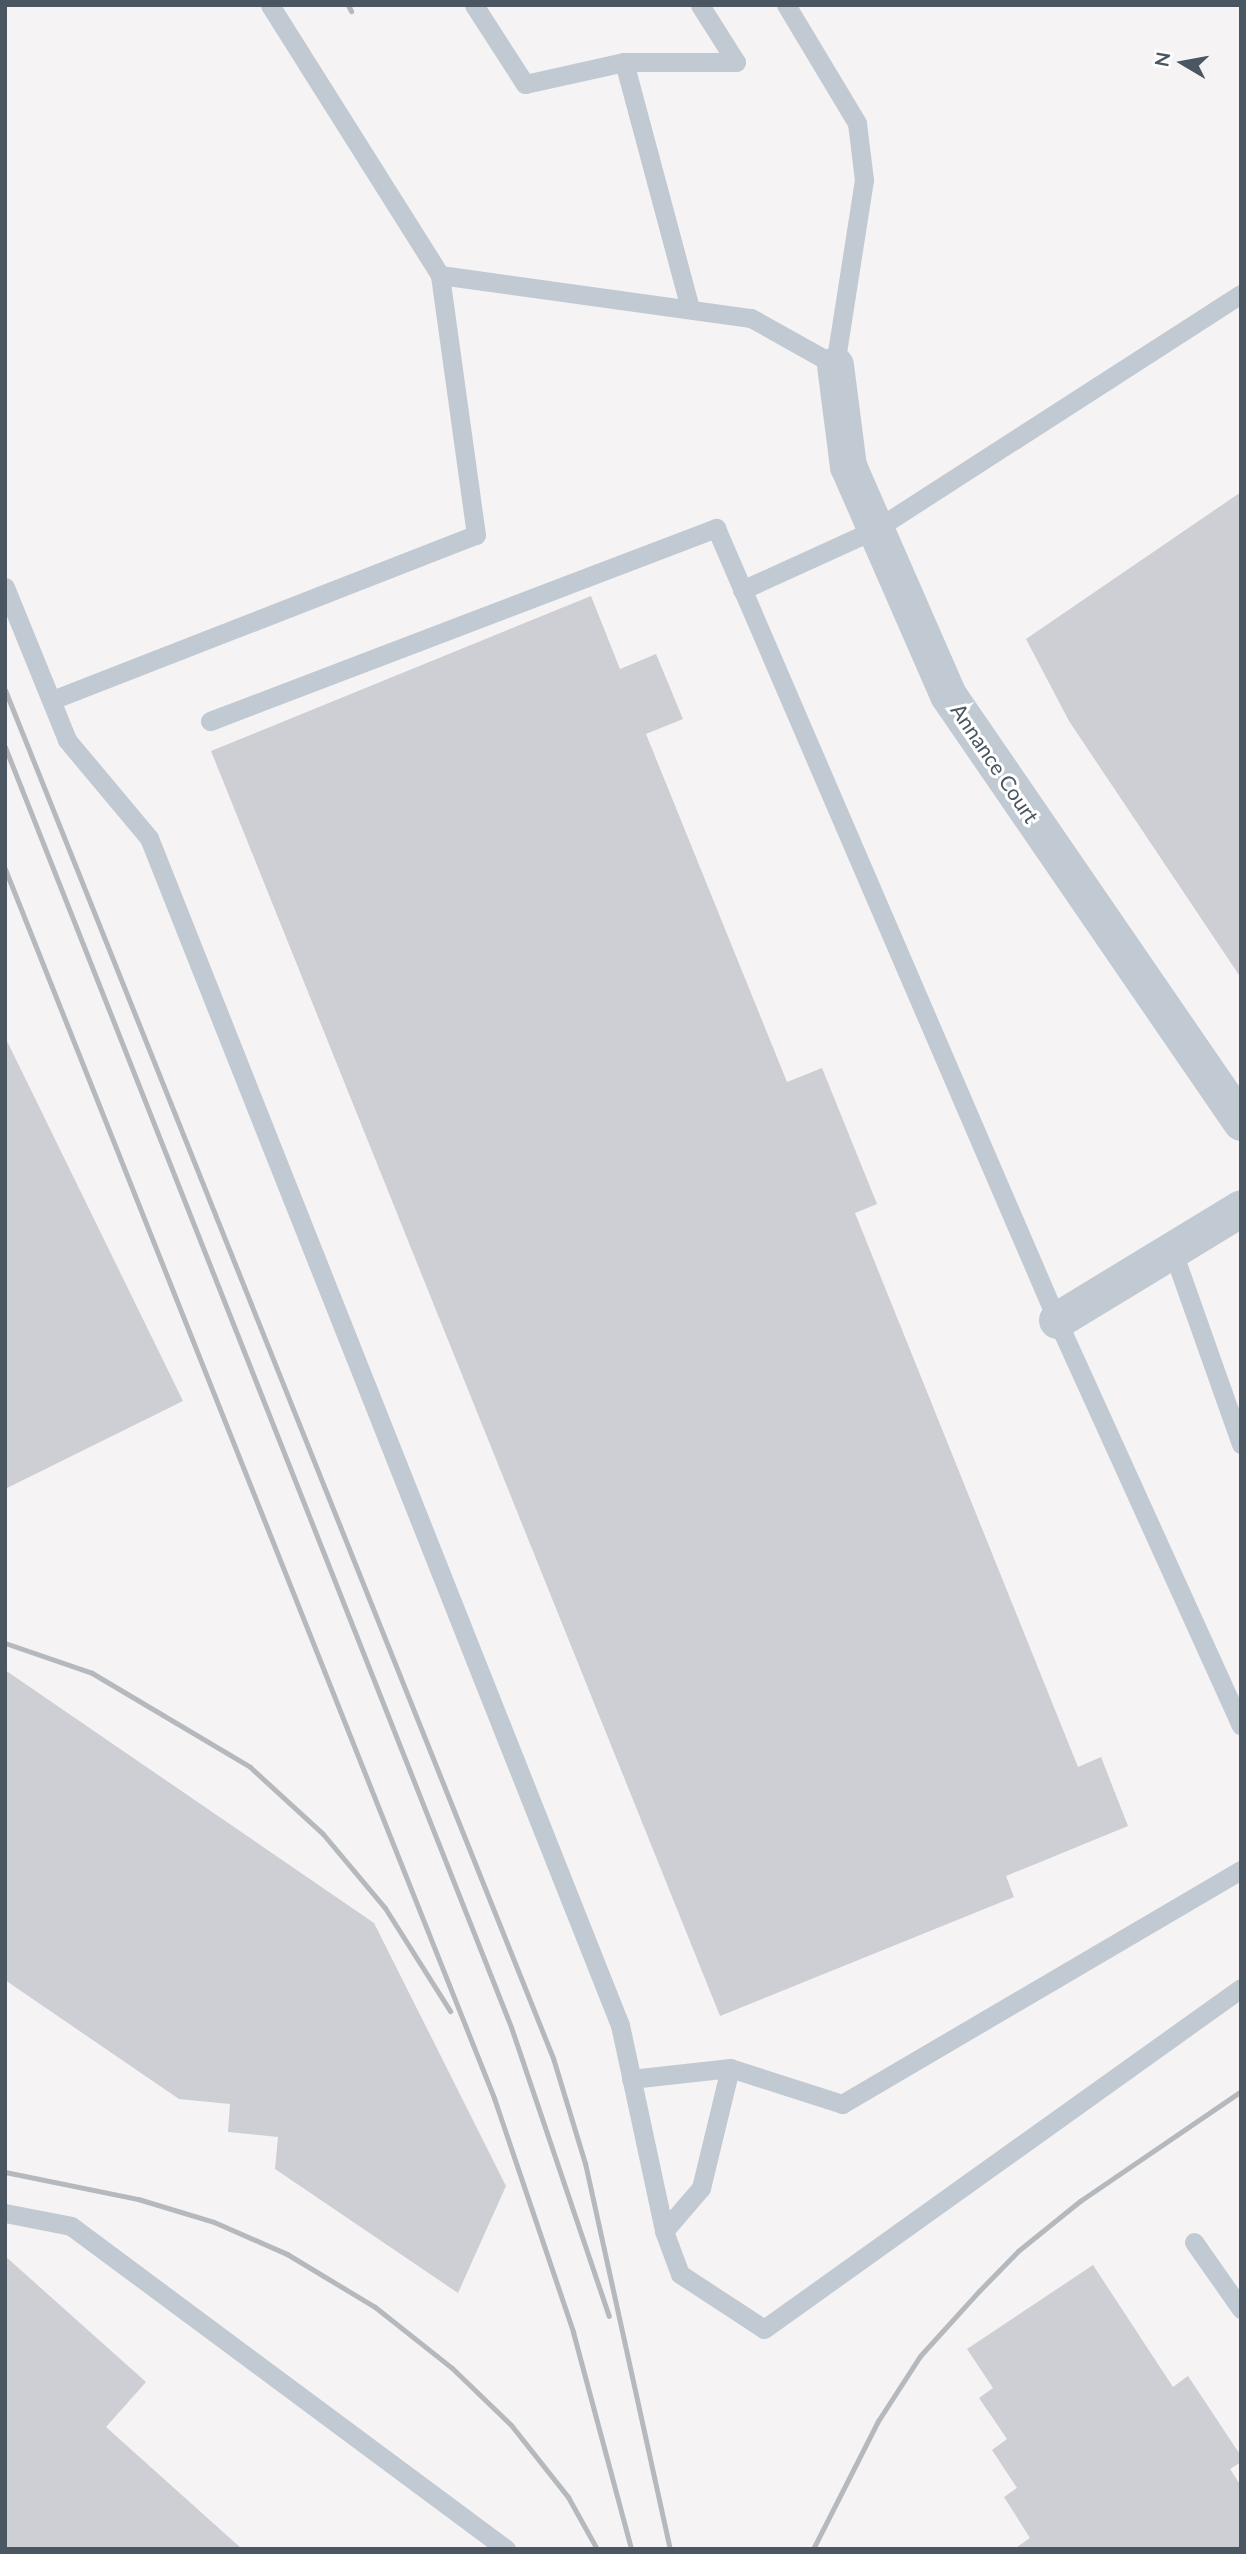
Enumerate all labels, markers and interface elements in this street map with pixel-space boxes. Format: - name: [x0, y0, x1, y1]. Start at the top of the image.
- north arrow: [1148, 28, 1218, 98]
- text: N: [1149, 50, 1174, 68]
- street label: Annance Court: [946, 698, 1044, 828]

